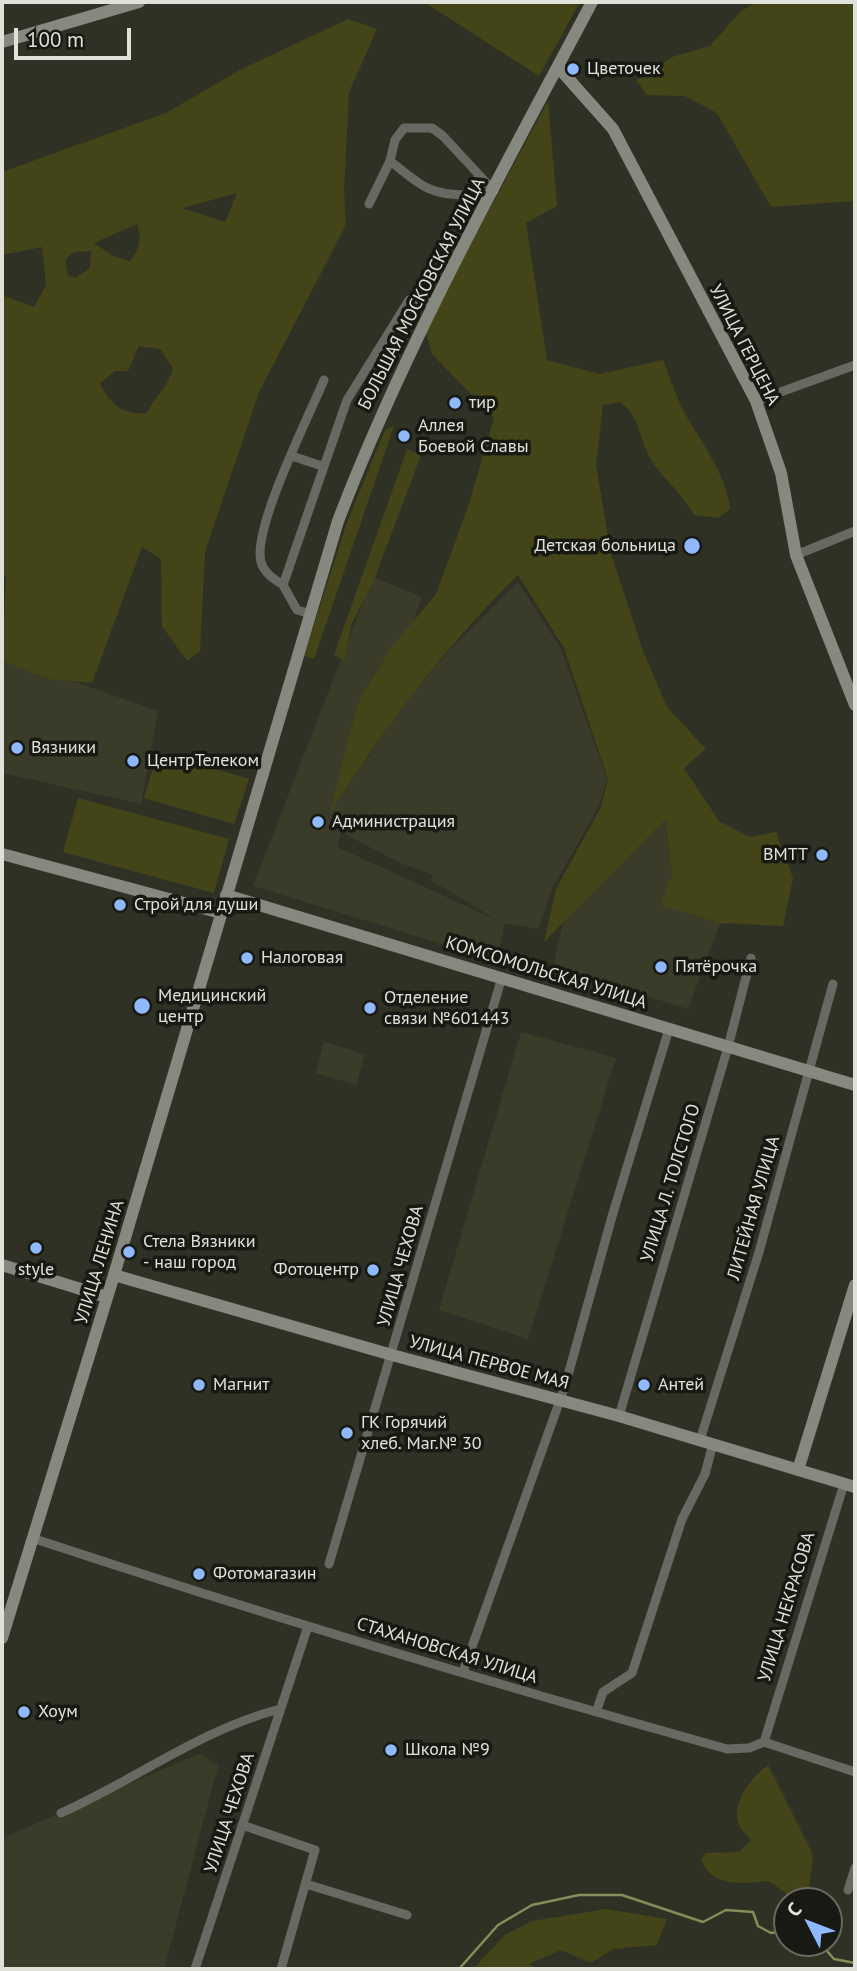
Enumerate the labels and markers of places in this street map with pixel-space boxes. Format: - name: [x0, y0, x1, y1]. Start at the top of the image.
- place label: Цветочек: [587, 58, 661, 80]
- marker: Цветочек: [565, 61, 581, 77]
- place label: тир: [469, 392, 496, 414]
- marker: тир: [447, 395, 463, 411]
- place label: Аллея Боевой Славы: [418, 415, 529, 458]
- marker: Аллея Боевой Славы: [396, 428, 412, 444]
- place label: Детская больница: [534, 535, 676, 557]
- marker: Детская больница: [682, 536, 702, 556]
- place label: Вязники: [31, 737, 96, 759]
- marker: Вязники: [9, 740, 25, 756]
- place label: ЦентрТелеком: [147, 750, 259, 772]
- marker: ЦентрТелеком: [125, 753, 141, 769]
- place label: Администрация: [332, 811, 455, 833]
- marker: Администрация: [310, 814, 326, 830]
- place label: ВМТТ: [763, 844, 808, 866]
- marker: ВМТТ: [814, 847, 830, 863]
- place label: Строй для души: [134, 894, 258, 916]
- marker: Строй для души: [112, 897, 128, 913]
- place label: Налоговая: [261, 947, 343, 969]
- marker: Налоговая: [239, 950, 255, 966]
- place label: Пятёрочка: [675, 956, 757, 978]
- marker: Пятёрочка: [653, 959, 669, 975]
- place label: Медицинский центр: [158, 985, 266, 1028]
- place label: Отделение связи №601443: [384, 987, 509, 1030]
- marker: Медицинский центр: [132, 996, 152, 1016]
- marker: Отделение связи №601443: [362, 1000, 378, 1016]
- place label: Стела Вязники - наш город: [143, 1231, 256, 1274]
- marker: style: [28, 1240, 44, 1256]
- marker: Стела Вязники - наш город: [121, 1244, 137, 1260]
- place label: style: [18, 1259, 54, 1281]
- place label: Фотоцентр: [273, 1259, 359, 1281]
- marker: Фотоцентр: [365, 1262, 381, 1278]
- place label: Магнит: [213, 1374, 270, 1396]
- place label: Антей: [658, 1374, 704, 1396]
- marker: Магнит: [191, 1377, 207, 1393]
- marker: Антей: [636, 1377, 652, 1393]
- place label: ГК Горячий хлеб. Маг.№ 30: [361, 1412, 482, 1454]
- marker: ГК Горячий хлеб. Маг.№ 30: [339, 1425, 355, 1441]
- place label: Фотомагазин: [213, 1563, 317, 1585]
- marker: Фотомагазин: [191, 1566, 207, 1582]
- place label: Хоум: [38, 1701, 78, 1723]
- marker: Хоум: [16, 1704, 32, 1720]
- place label: Школа №9: [405, 1739, 490, 1761]
- marker: Школа №9: [383, 1742, 399, 1758]

